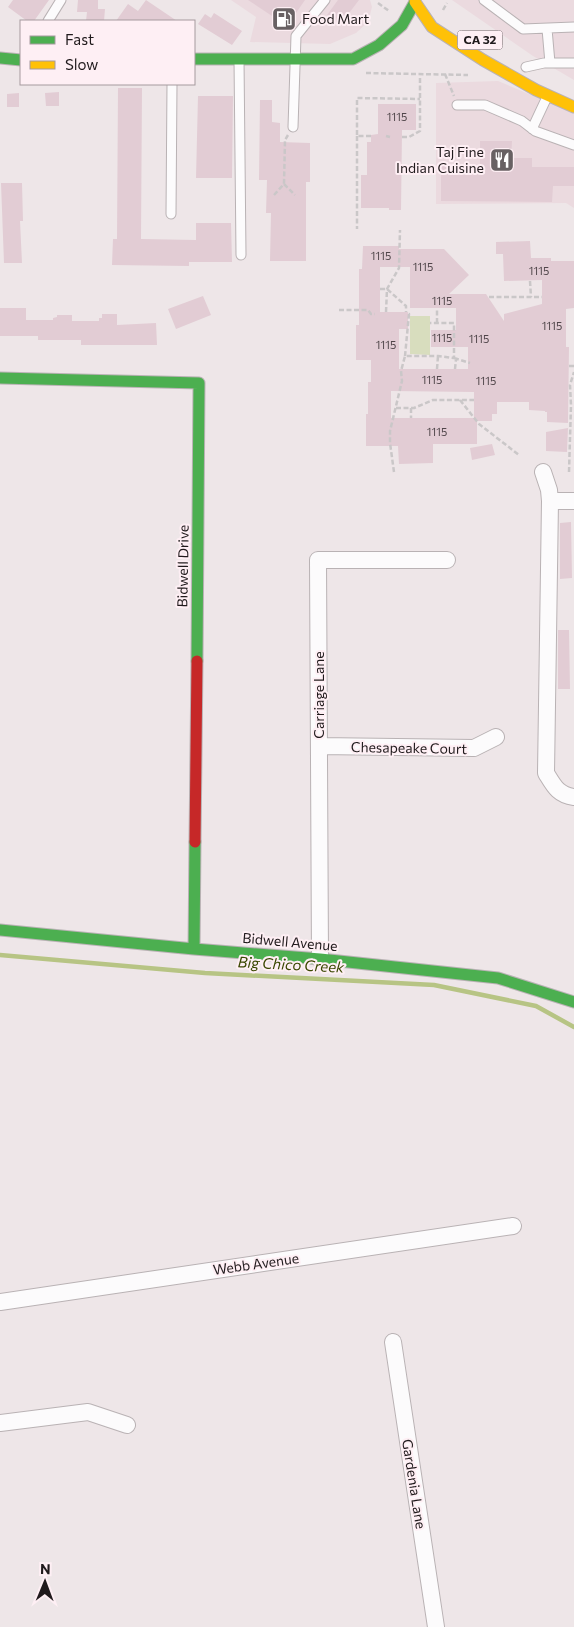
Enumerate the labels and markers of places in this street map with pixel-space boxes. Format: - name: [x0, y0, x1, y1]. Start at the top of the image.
- fuel station icon: Food Mart: [271, 6, 297, 32]
- place label: Food Mart: [302, 10, 369, 27]
- place label: Taj Fine Indian Cuisine: [396, 143, 484, 176]
- restaurant icon: Taj Fine Indian Cuisine: [489, 147, 515, 173]

